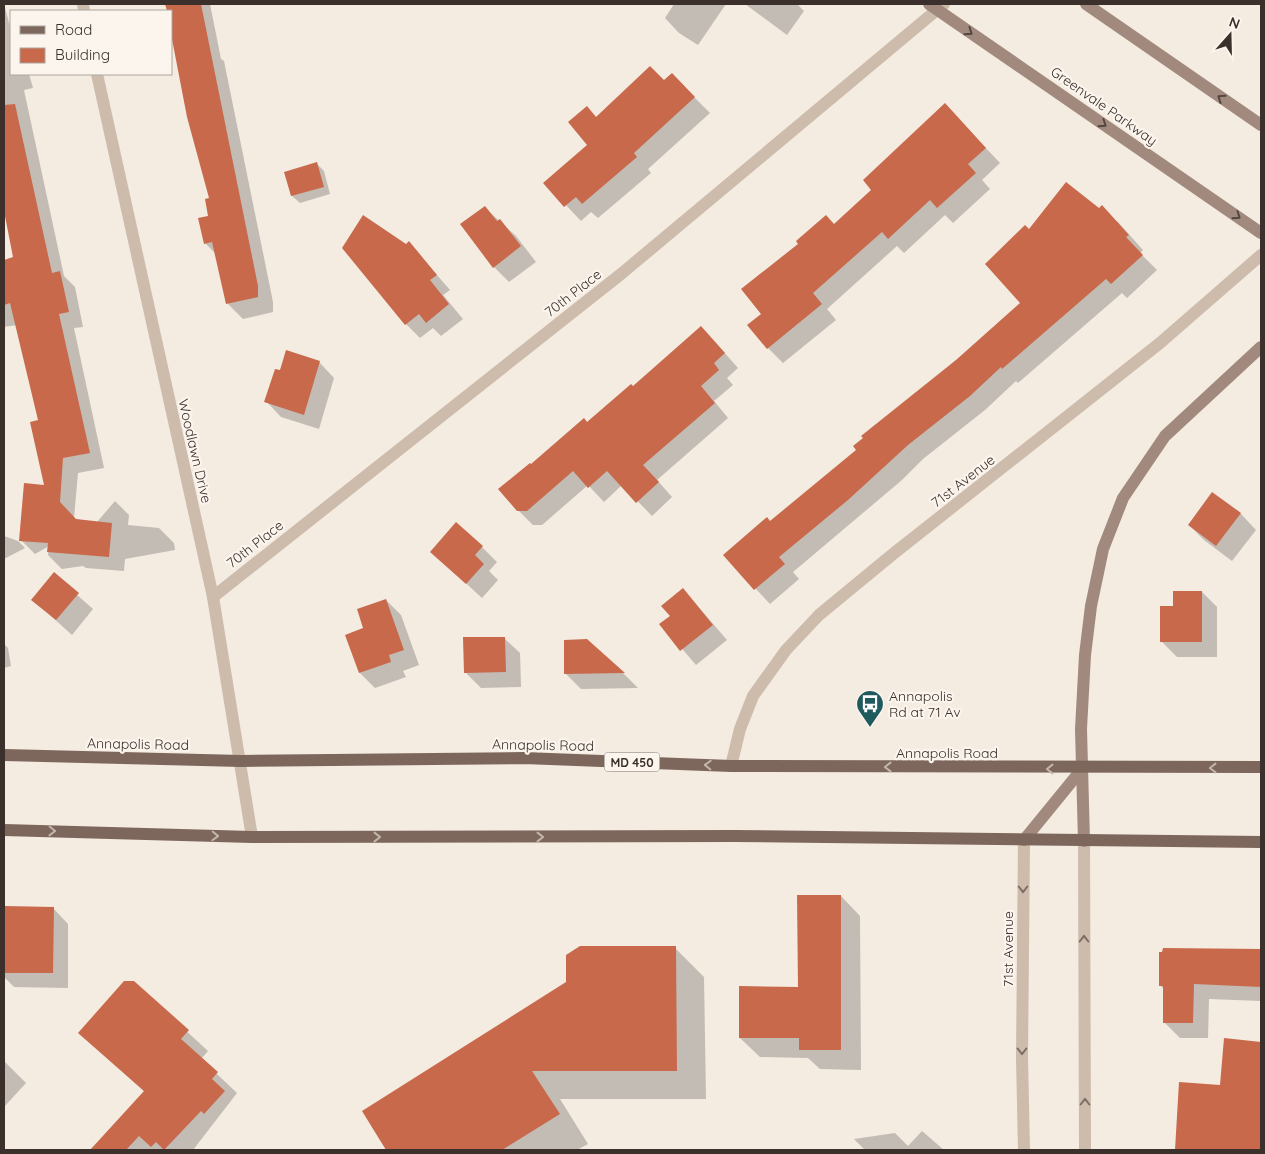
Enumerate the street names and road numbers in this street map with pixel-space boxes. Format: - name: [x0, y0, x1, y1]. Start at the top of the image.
- street label: Greenvale Parkway: [1047, 62, 1161, 150]
- street label: 70th Place: [541, 265, 605, 321]
- street label: Woodlawn Drive: [174, 397, 216, 505]
- street label: 71st Avenue: [927, 450, 999, 512]
- street label: 70th Place: [223, 516, 287, 572]
- street label: Annapolis Road: [87, 734, 189, 754]
- street label: Annapolis Road: [492, 735, 594, 755]
- street label: Annapolis Road: [896, 744, 998, 762]
- road number: MD 450: [604, 752, 660, 772]
- street label: 71st Avenue: [999, 911, 1017, 987]

